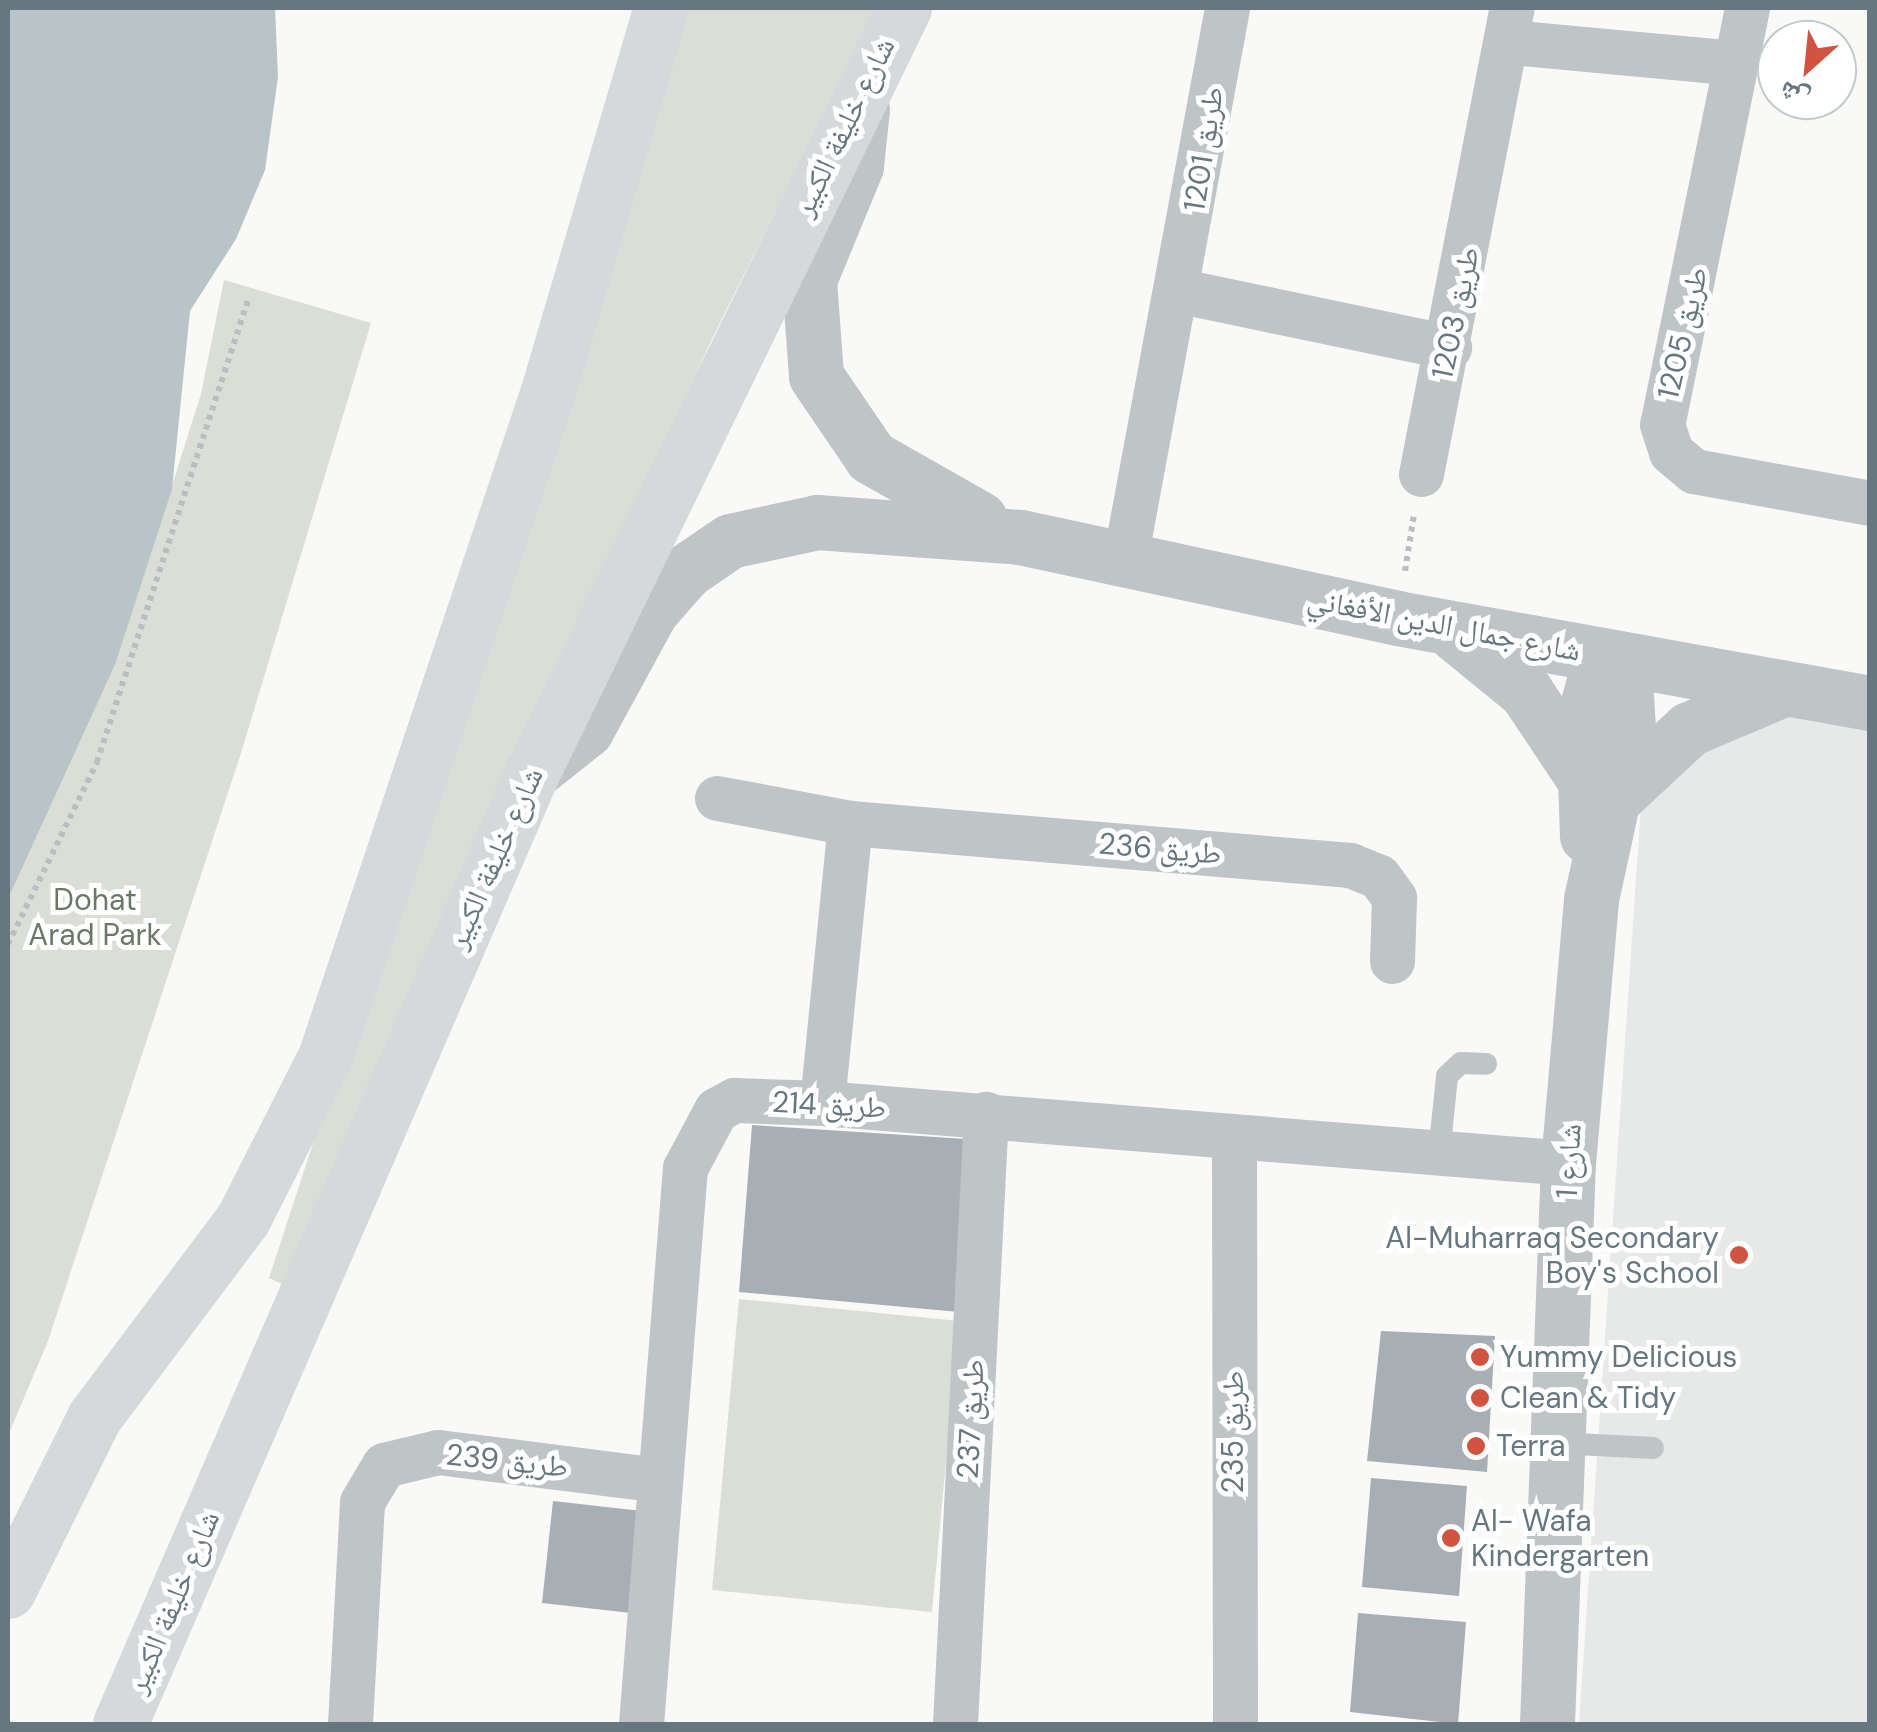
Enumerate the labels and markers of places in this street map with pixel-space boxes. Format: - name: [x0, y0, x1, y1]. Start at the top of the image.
- place label: Al-Muharraq Secondary Boy's School: [1385, 1220, 1719, 1290]
- marker: Al-Muharraq Secondary Boy's School: [1728, 1244, 1750, 1266]
- place label: Yummy Delicious: [1500, 1339, 1737, 1375]
- marker: Yummy Delicious: [1469, 1346, 1491, 1368]
- place label: Clean & Tidy: [1500, 1380, 1676, 1416]
- marker: Clean & Tidy: [1469, 1387, 1491, 1409]
- place label: Terra: [1496, 1428, 1566, 1464]
- marker: Terra: [1465, 1435, 1487, 1457]
- place label: Al- Wafa Kindergarten: [1471, 1503, 1649, 1574]
- marker: Al- Wafa Kindergarten: [1440, 1527, 1462, 1549]

